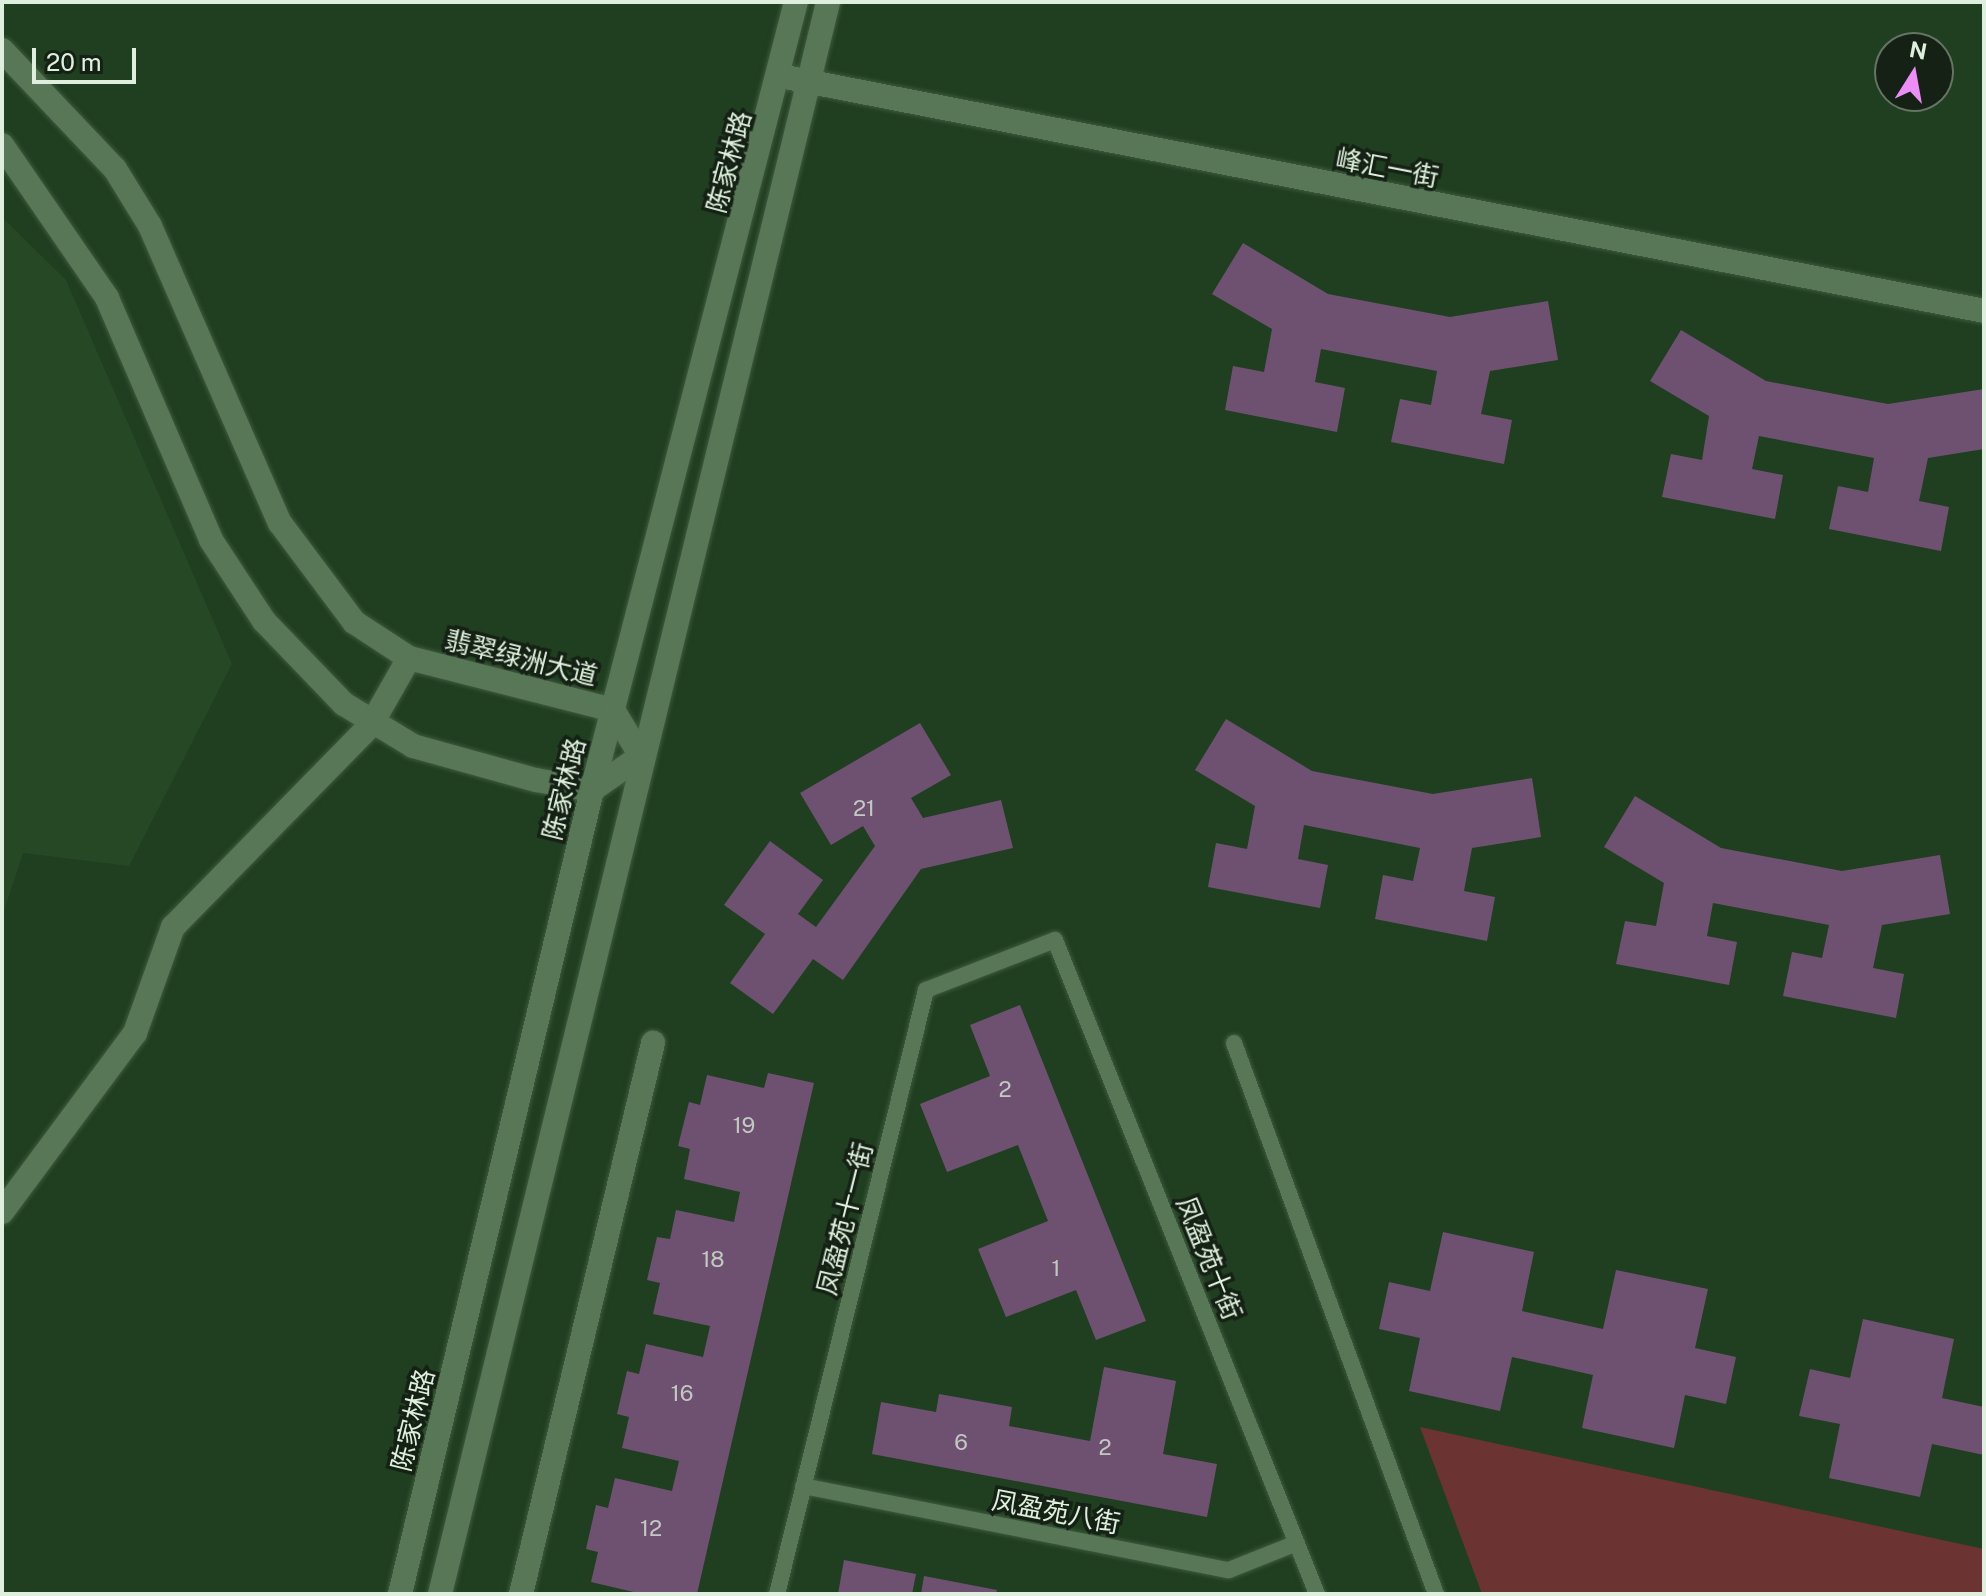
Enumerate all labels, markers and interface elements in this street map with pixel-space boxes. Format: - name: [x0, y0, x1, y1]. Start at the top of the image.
- scale bar: [36, 32, 140, 82]
- north arrow: [1874, 32, 1954, 112]
- text: N: [1907, 36, 1929, 65]
- text: 20 m: [46, 48, 102, 76]
- street label: 陈家林路: [700, 108, 758, 216]
- street label: 峰汇一街: [1333, 143, 1441, 193]
- street label: 翡翠绿洲大道: [442, 624, 600, 692]
- street label: 陈家林路: [536, 735, 592, 843]
- house number: 21: [853, 796, 875, 822]
- house number: 2: [998, 1077, 1012, 1103]
- house number: 19: [733, 1113, 755, 1139]
- street label: 凤盈苑十一街: [811, 1140, 879, 1298]
- street label: 凤盈苑十街: [1170, 1192, 1248, 1324]
- house number: 18: [701, 1247, 725, 1273]
- house number: 1: [1052, 1256, 1060, 1282]
- street label: 陈家林路: [385, 1366, 441, 1474]
- house number: 16: [671, 1381, 693, 1407]
- house number: 6: [954, 1430, 968, 1456]
- house number: 2: [1098, 1435, 1112, 1461]
- street label: 凤盈苑八街: [989, 1484, 1123, 1540]
- house number: 12: [640, 1516, 662, 1542]

